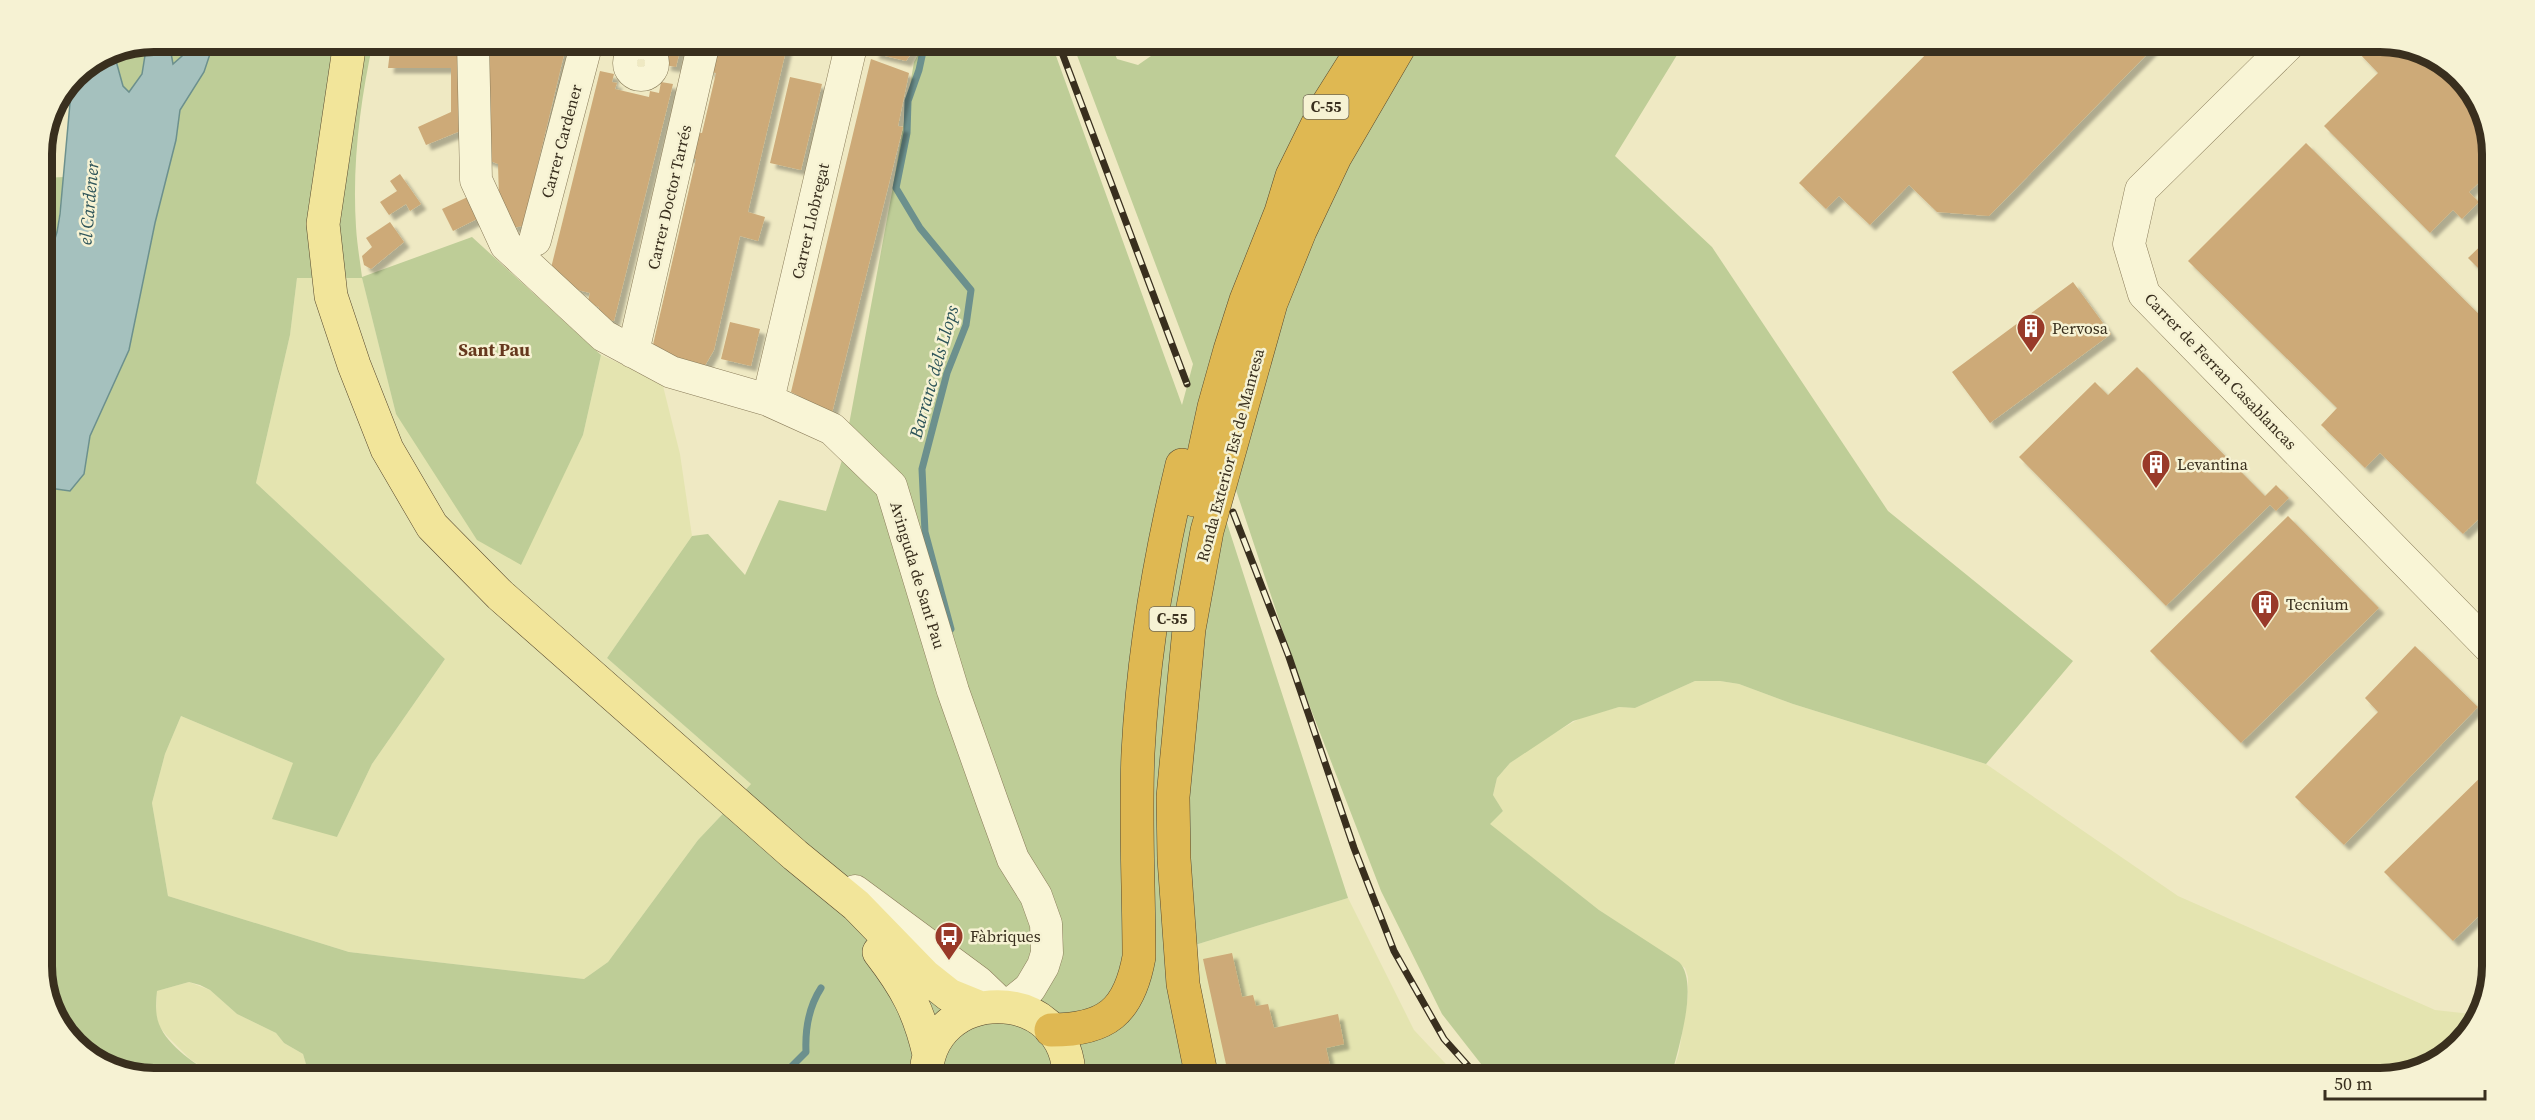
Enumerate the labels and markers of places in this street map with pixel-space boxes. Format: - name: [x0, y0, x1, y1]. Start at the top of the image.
- building icon: Pervosa: [2015, 312, 2047, 354]
- place label: Pervosa: [2052, 317, 2109, 339]
- building icon: Levantina: [2140, 448, 2172, 490]
- place label: Levantina: [2177, 453, 2249, 475]
- building icon: Tecnium: [2249, 588, 2281, 630]
- place label: Tecnium: [2286, 593, 2349, 615]
- bus stop icon: Fàbriques: [933, 920, 965, 962]
- place label: Fàbriques: [970, 925, 1041, 947]

